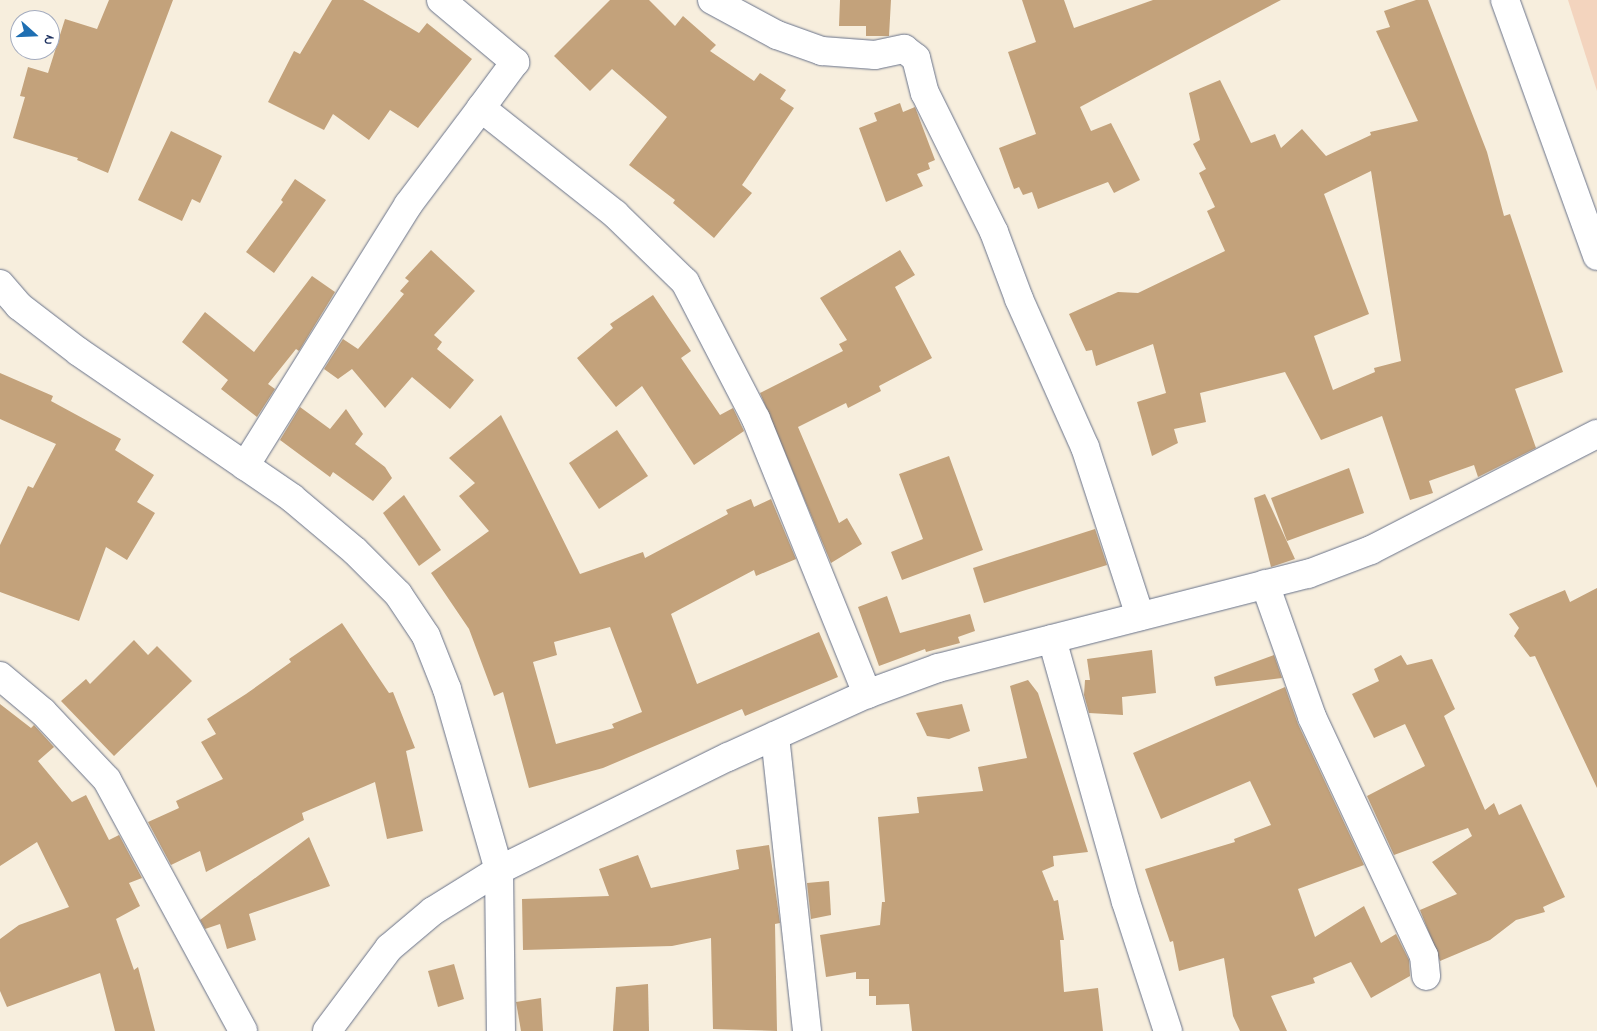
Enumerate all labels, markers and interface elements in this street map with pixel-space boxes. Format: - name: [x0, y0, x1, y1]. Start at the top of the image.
- north arrow: [10, 10, 60, 60]
- text: N: [37, 32, 60, 48]

